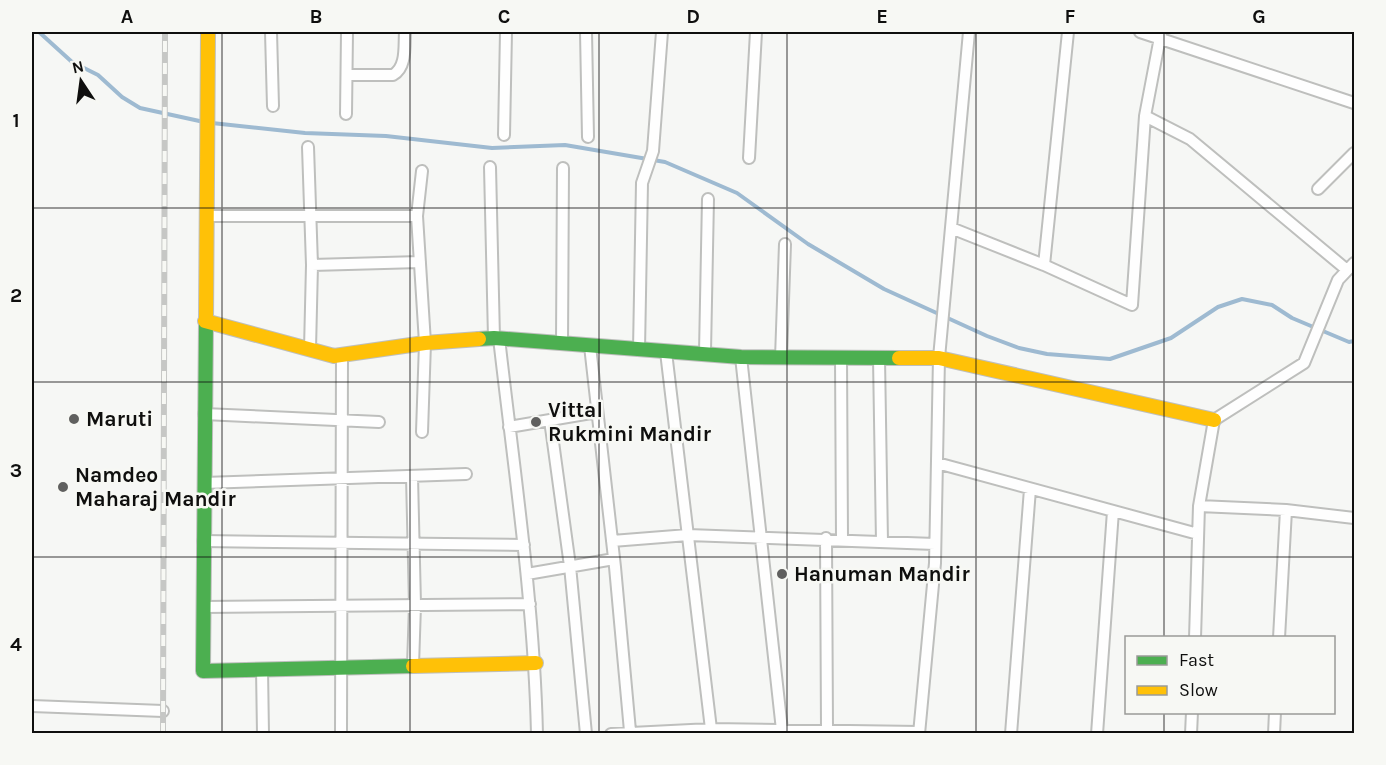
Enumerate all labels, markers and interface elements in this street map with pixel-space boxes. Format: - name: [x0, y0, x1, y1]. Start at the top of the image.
- text: A: [121, 5, 134, 28]
- text: B: [310, 5, 322, 28]
- text: C: [498, 5, 510, 28]
- text: D: [686, 5, 700, 28]
- text: E: [876, 5, 888, 28]
- text: F: [1065, 5, 1076, 28]
- text: G: [1252, 5, 1266, 28]
- north arrow: [51, 51, 111, 111]
- text: N: [70, 56, 85, 77]
- text: 1: [12, 109, 20, 132]
- text: 2: [10, 284, 22, 307]
- place label: Vittal Rukmini Mandir: [548, 398, 712, 446]
- place label: Maruti: [86, 407, 153, 431]
- marker: Maruti: [67, 412, 81, 426]
- marker: Vittal Rukmini Mandir: [529, 415, 543, 429]
- text: 3: [10, 459, 22, 482]
- place label: Namdeo Maharaj Mandir: [75, 463, 236, 511]
- marker: Namdeo Maharaj Mandir: [56, 480, 70, 494]
- place label: Hanuman Mandir: [794, 562, 970, 586]
- marker: Hanuman Mandir: [775, 567, 789, 581]
- text: 4: [10, 633, 22, 656]
- legend: [1125, 636, 1335, 714]
- text: Fast: [1179, 649, 1214, 671]
- text: Slow: [1179, 679, 1218, 701]

